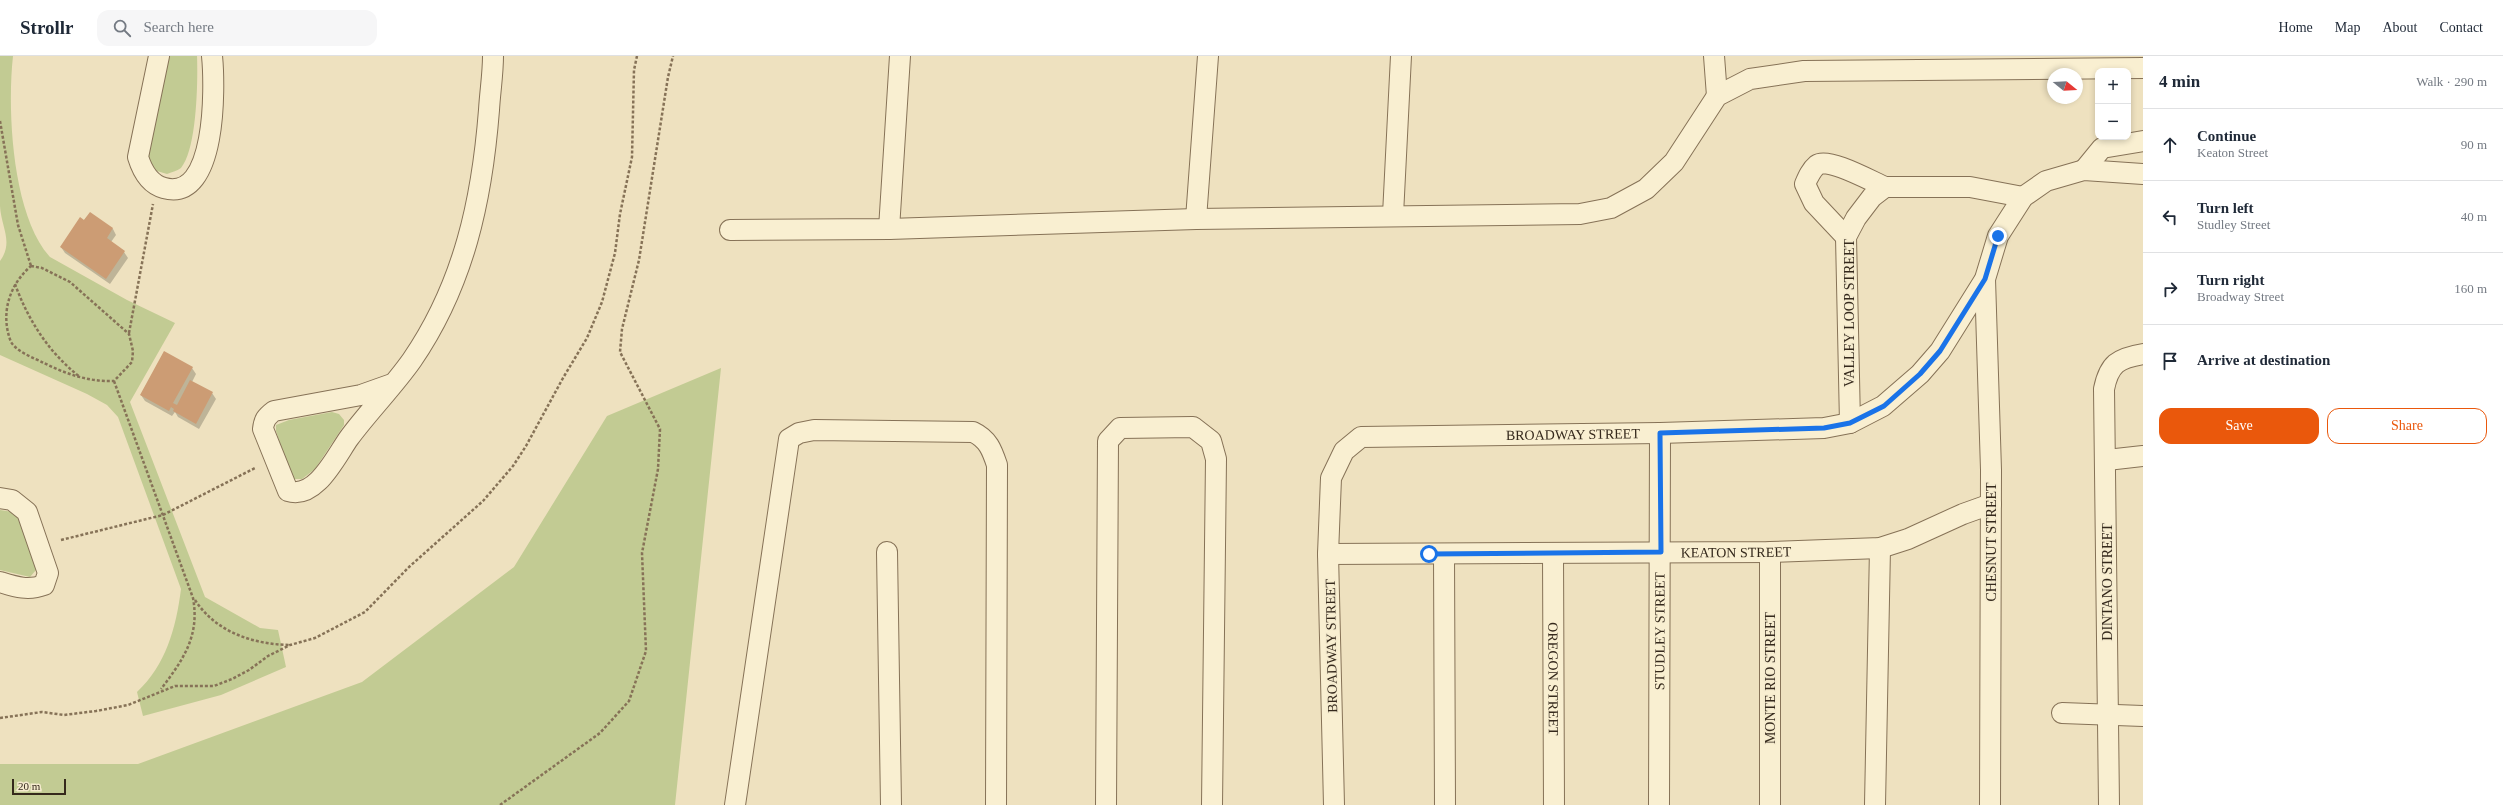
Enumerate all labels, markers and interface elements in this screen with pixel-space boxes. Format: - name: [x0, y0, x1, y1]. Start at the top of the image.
- search box: [97, 10, 377, 46]
- text: Strollr: [20, 17, 73, 38]
- icon: search: [111, 17, 133, 39]
- text: Search here: [143, 19, 214, 35]
- text: Home: [2279, 20, 2313, 35]
- text: Map: [2335, 20, 2360, 35]
- text: About: [2382, 20, 2417, 35]
- text: Contact: [2439, 20, 2483, 35]
- north arrow: [2047, 68, 2083, 104]
- map controls: [2095, 68, 2131, 140]
- button: +: [2095, 68, 2131, 104]
- text: 4 min: [2159, 72, 2200, 91]
- text: Walk · 290 m: [2416, 74, 2487, 89]
- button: −: [2095, 104, 2131, 140]
- text: Continue: [2197, 128, 2256, 144]
- icon: ahead: [2159, 134, 2181, 156]
- text: 90 m: [2461, 137, 2487, 152]
- text: Keaton Street: [2197, 145, 2268, 160]
- text: Turn left: [2197, 200, 2254, 216]
- icon: left: [2159, 206, 2181, 228]
- text: 40 m: [2461, 209, 2487, 224]
- text: Studley Street: [2197, 217, 2270, 232]
- route end: [1989, 227, 2007, 245]
- street label: VALLEY LOOP STREET: [1842, 239, 1857, 387]
- text: Turn right: [2197, 272, 2264, 288]
- icon: right: [2159, 278, 2181, 300]
- text: 160 m: [2454, 281, 2487, 296]
- text: Broadway Street: [2197, 289, 2284, 304]
- icon: arrive: [2159, 350, 2181, 372]
- text: Arrive at destination: [2197, 352, 2330, 368]
- button: Save: [2159, 408, 2319, 444]
- button: Share: [2327, 408, 2487, 444]
- street label: BROADWAY STREET: [1506, 426, 1640, 443]
- street label: CHESNUT STREET: [1984, 482, 1999, 602]
- street label: DINTANO STREET: [2100, 523, 2115, 641]
- street label: KEATON STREET: [1681, 544, 1792, 560]
- route start: [1420, 545, 1438, 563]
- street label: STUDLEY STREET: [1652, 571, 1668, 690]
- street label: BROADWAY STREET: [1323, 578, 1340, 713]
- street label: MONTE RIO STREET: [1763, 611, 1778, 744]
- street label: OREGON STREET: [1545, 622, 1561, 736]
- scale bar: [12, 777, 66, 796]
- text: 20 m: [18, 780, 40, 792]

